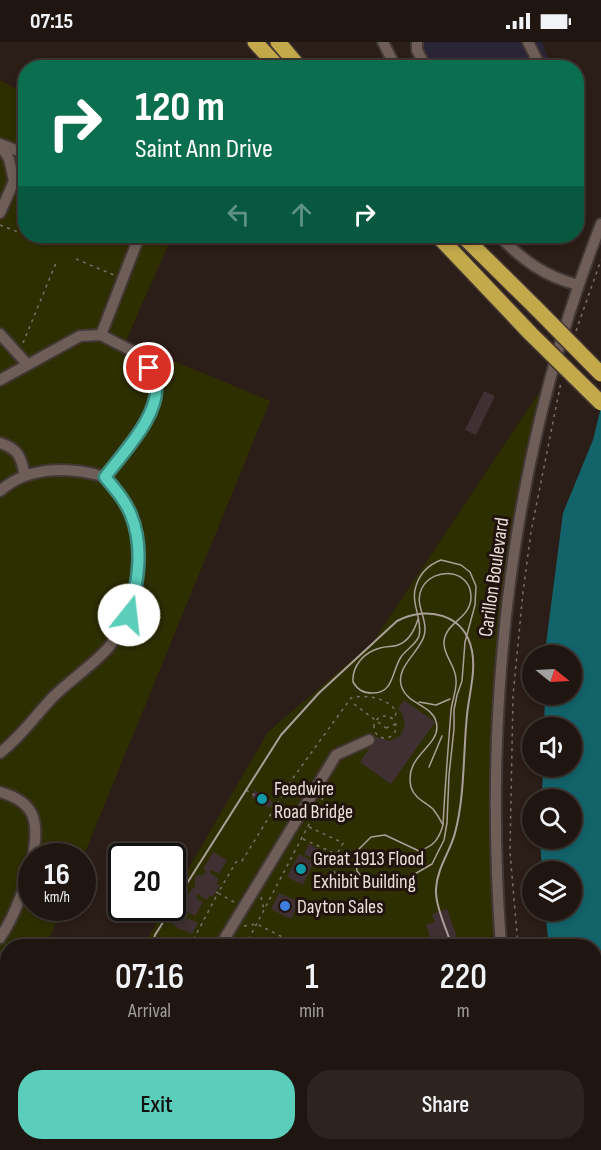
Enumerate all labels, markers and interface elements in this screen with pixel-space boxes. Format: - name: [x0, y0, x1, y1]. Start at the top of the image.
- text: 07:15: [30, 8, 73, 35]
- text: 120 m: [135, 82, 225, 133]
- icon: right: [36, 84, 114, 162]
- text: Saint Ann Drive: [135, 133, 273, 165]
- icon: left: [222, 198, 255, 231]
- icon: ahead: [285, 198, 318, 231]
- icon: right: [348, 198, 381, 231]
- pin: [123, 342, 174, 393]
- icon: arrive: [132, 351, 165, 384]
- street label: Carillon Boulevard: [474, 516, 514, 638]
- position arrow: [97, 583, 161, 647]
- north arrow: [522, 645, 582, 705]
- map controls: [522, 645, 582, 921]
- button: sound: [522, 717, 582, 777]
- place label: Feedwire Road Bridge: [274, 777, 353, 824]
- button: search: [522, 789, 582, 849]
- marker: Feedwire Road Bridge: [255, 792, 269, 806]
- speed limit sign: 20: [108, 843, 186, 921]
- place label: Great 1913 Flood Exhibit Building: [313, 847, 424, 894]
- text: 16: [44, 857, 70, 893]
- button: layers: [522, 861, 582, 921]
- marker: Great 1913 Flood Exhibit Building: [294, 862, 308, 876]
- text: km/h: [44, 888, 70, 907]
- place label: Dayton Sales: [297, 895, 383, 919]
- marker: Dayton Sales: [278, 899, 292, 913]
- text: 07:16: [115, 956, 184, 999]
- text: 1: [305, 956, 319, 999]
- text: 220: [439, 956, 487, 999]
- text: Arrival: [128, 999, 171, 1023]
- text: min: [299, 999, 324, 1023]
- text: m: [457, 999, 470, 1023]
- button: Exit: [18, 1070, 295, 1139]
- button: Share: [307, 1070, 584, 1139]

